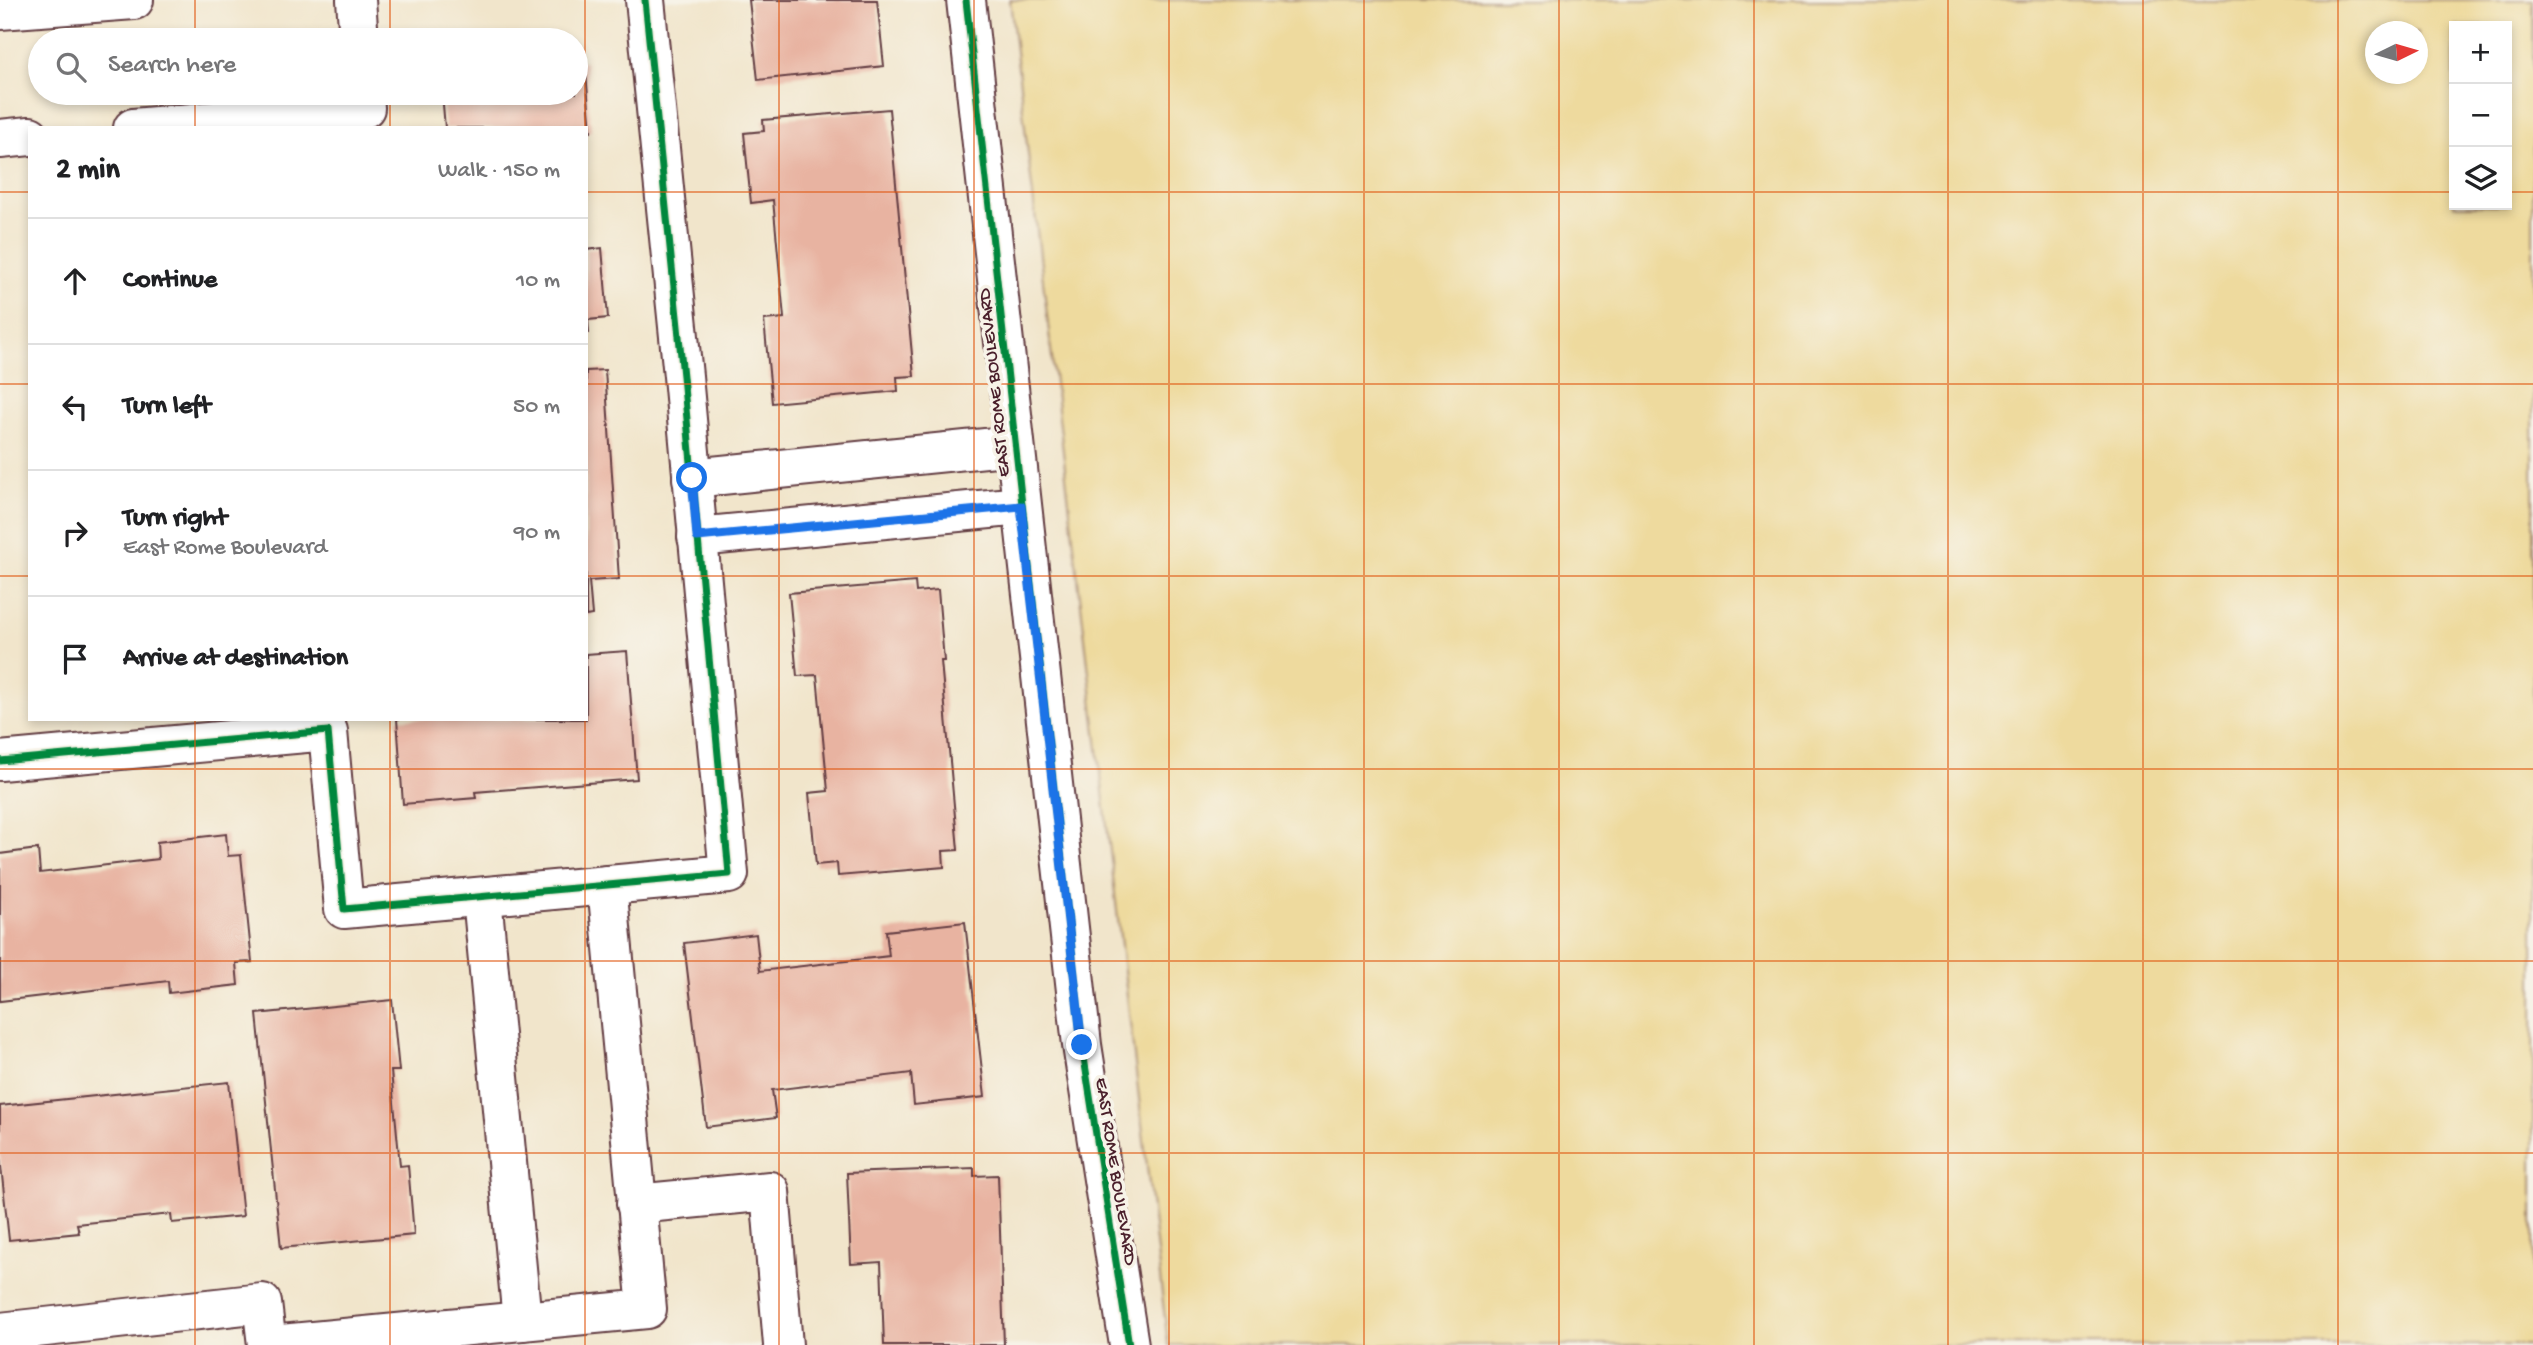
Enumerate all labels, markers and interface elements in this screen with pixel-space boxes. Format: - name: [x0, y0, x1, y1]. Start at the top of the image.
- north arrow: [2365, 21, 2428, 84]
- map controls: [2449, 21, 2512, 210]
- button: +: [2449, 21, 2512, 84]
- search box: [28, 28, 588, 105]
- icon: search: [52, 48, 90, 86]
- text: Search here: [108, 51, 236, 82]
- button: −: [2449, 84, 2512, 147]
- button: layers: [2449, 147, 2512, 210]
- text: 2 min: [56, 154, 120, 189]
- text: Walk · 150 m: [438, 158, 560, 185]
- icon: ahead: [56, 262, 94, 300]
- text: Continue: [123, 266, 217, 297]
- text: 10 m: [516, 268, 560, 295]
- street label: EAST ROME BOULEVARD: [974, 287, 1017, 478]
- icon: left: [56, 388, 94, 426]
- text: Turn left: [123, 392, 211, 423]
- text: 50 m: [513, 394, 560, 421]
- route start: [676, 462, 707, 493]
- text: Turn right: [123, 504, 227, 535]
- icon: right: [56, 514, 94, 552]
- text: 90 m: [514, 520, 560, 547]
- text: East Rome Boulevard: [123, 535, 327, 562]
- icon: arrive: [56, 640, 94, 678]
- text: Arrive at destination: [123, 644, 348, 675]
- route end: [1066, 1029, 1097, 1060]
- street label: EAST ROME BOULEVARD: [1088, 1076, 1141, 1268]

